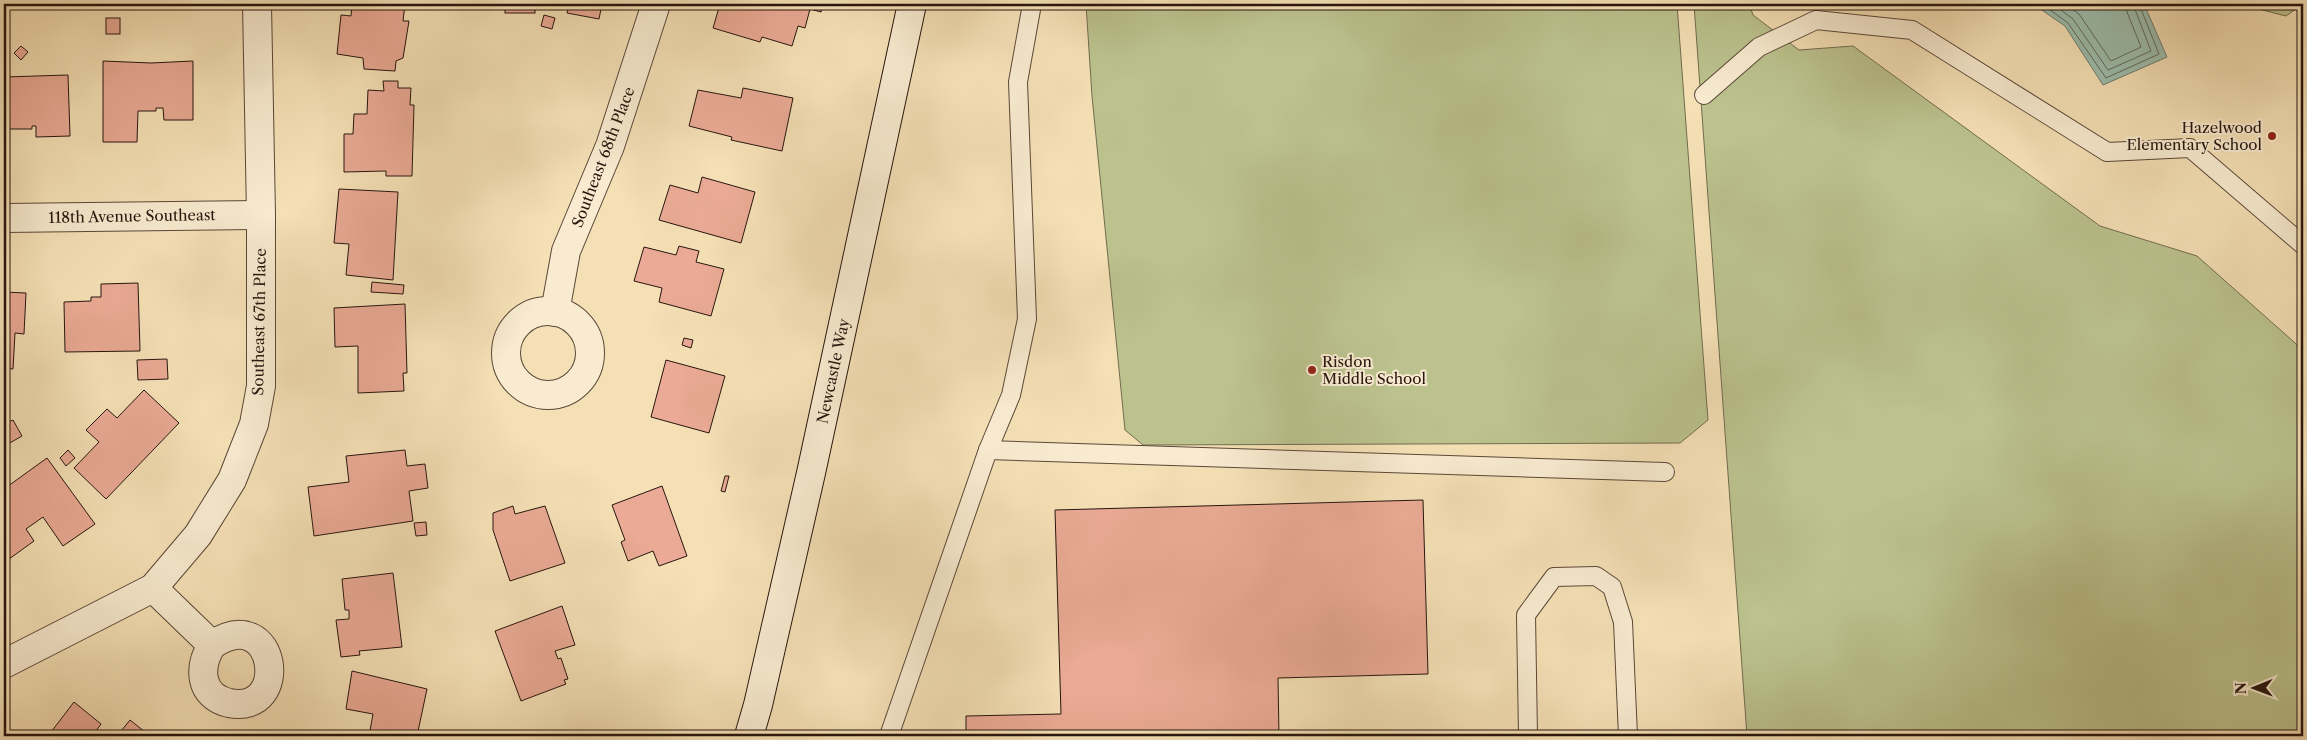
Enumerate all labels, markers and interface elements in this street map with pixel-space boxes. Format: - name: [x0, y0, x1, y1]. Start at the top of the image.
- street label: Southeast 68th Place: [567, 84, 639, 230]
- place label: Hazelwood Elementary School: [2127, 118, 2263, 154]
- marker: Hazelwood Elementary School: [2266, 130, 2278, 142]
- street label: 118th Avenue Southeast: [48, 205, 216, 227]
- street label: Southeast 67th Place: [248, 248, 270, 396]
- street label: Newcastle Way: [813, 316, 854, 425]
- place label: Risdon Middle School: [1322, 352, 1426, 388]
- marker: Risdon Middle School: [1306, 364, 1318, 376]
- north arrow: [2230, 662, 2280, 712]
- text: N: [2232, 682, 2250, 694]

